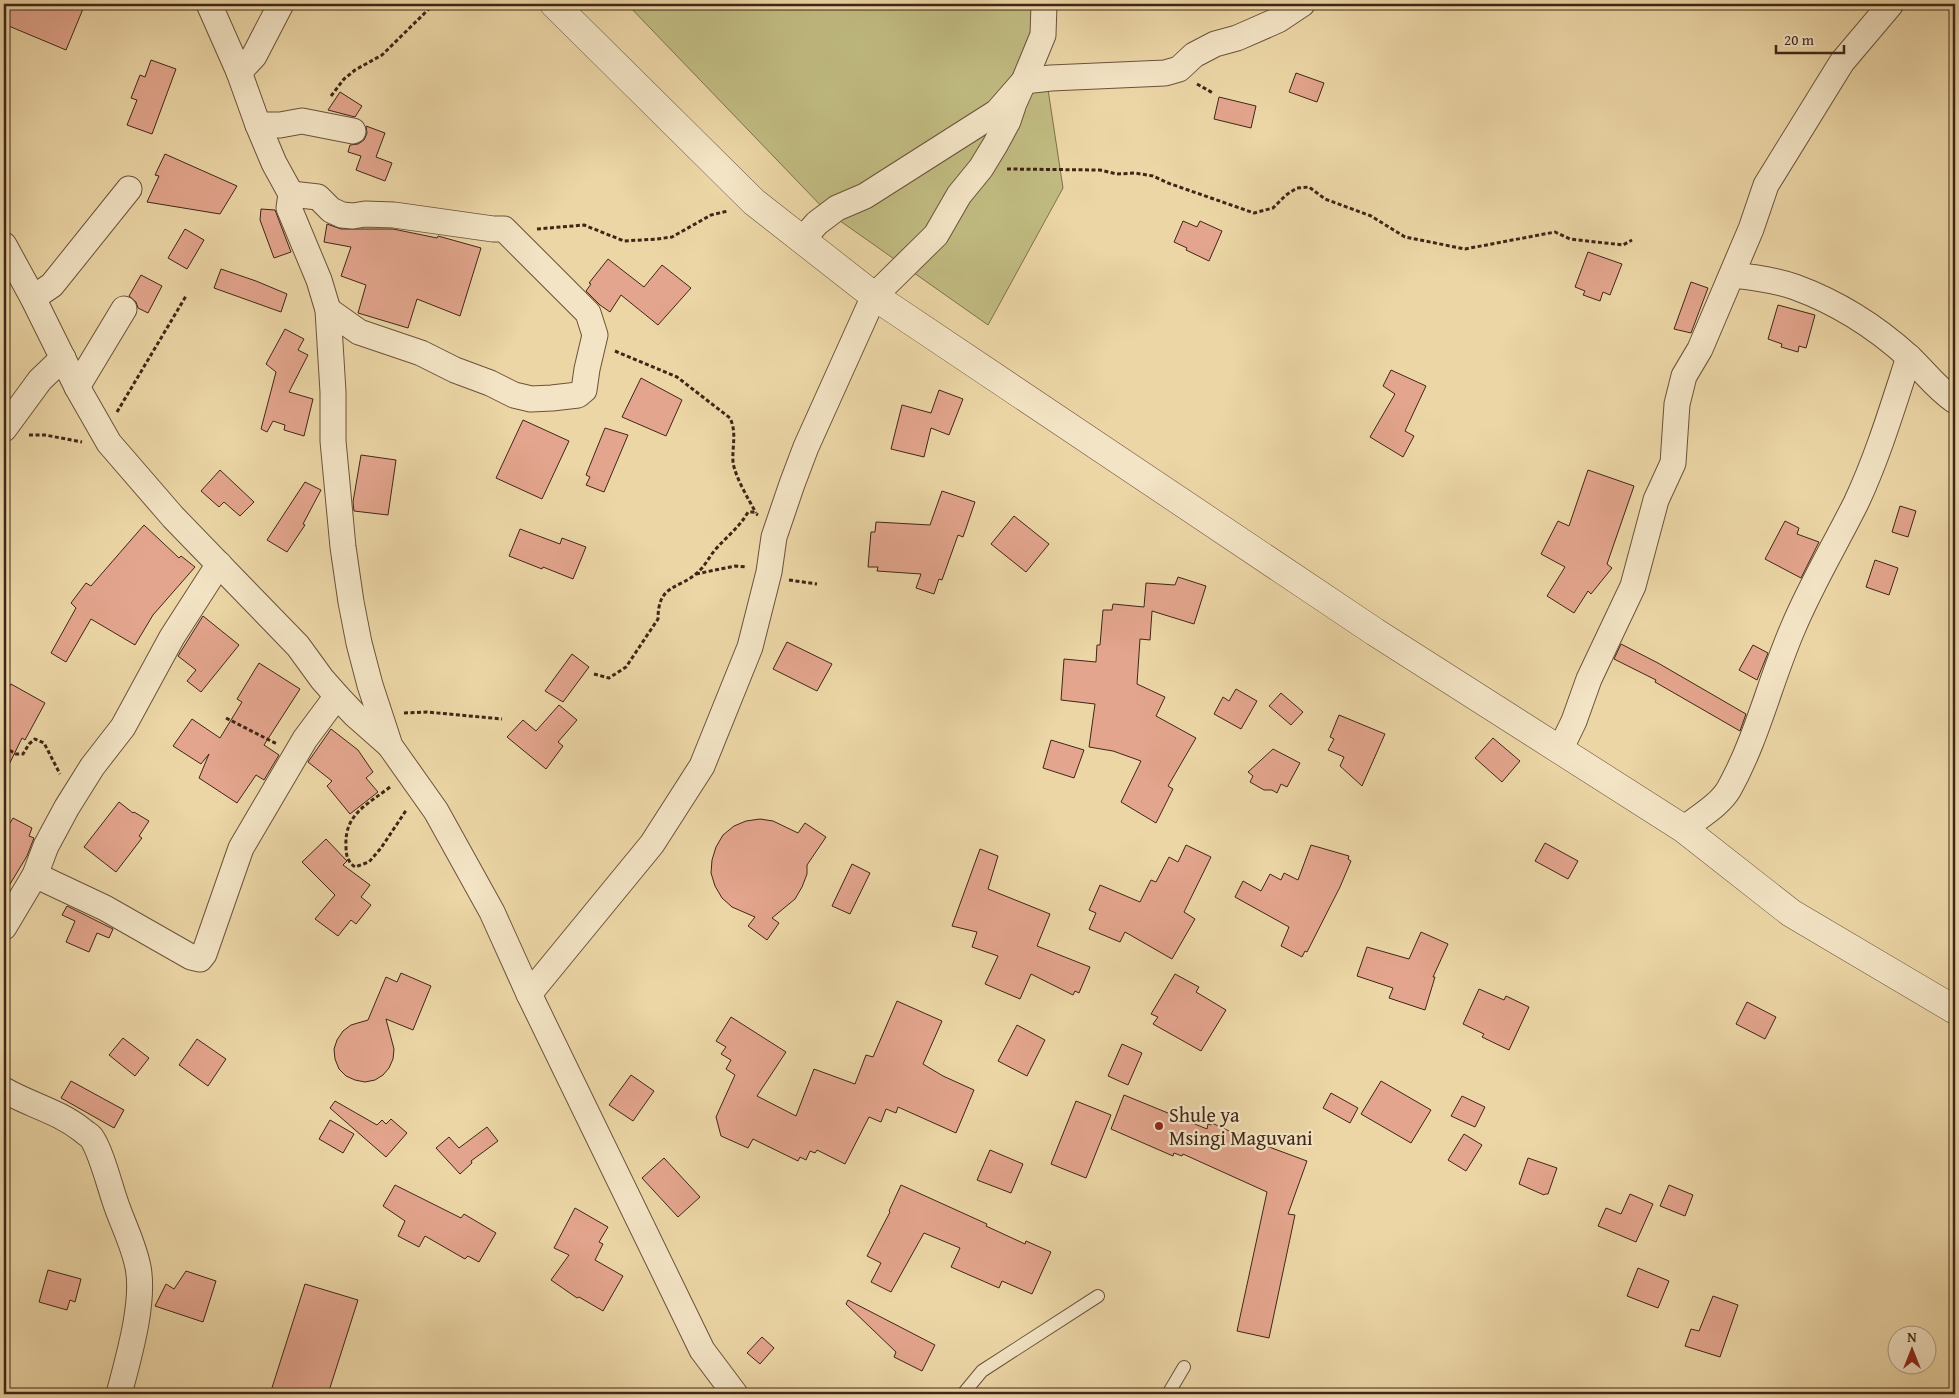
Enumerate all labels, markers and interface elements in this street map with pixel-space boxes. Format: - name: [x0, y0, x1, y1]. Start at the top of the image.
- scale bar: [1776, 22, 1844, 54]
- text: 20 m: [1784, 29, 1815, 50]
- place label: Shule ya Msingi Maguvani: [1169, 1100, 1313, 1152]
- marker: Shule ya Msingi Maguvani: [1153, 1120, 1165, 1132]
- north arrow: [1886, 1326, 1936, 1376]
- text: N: [1907, 1327, 1917, 1347]

